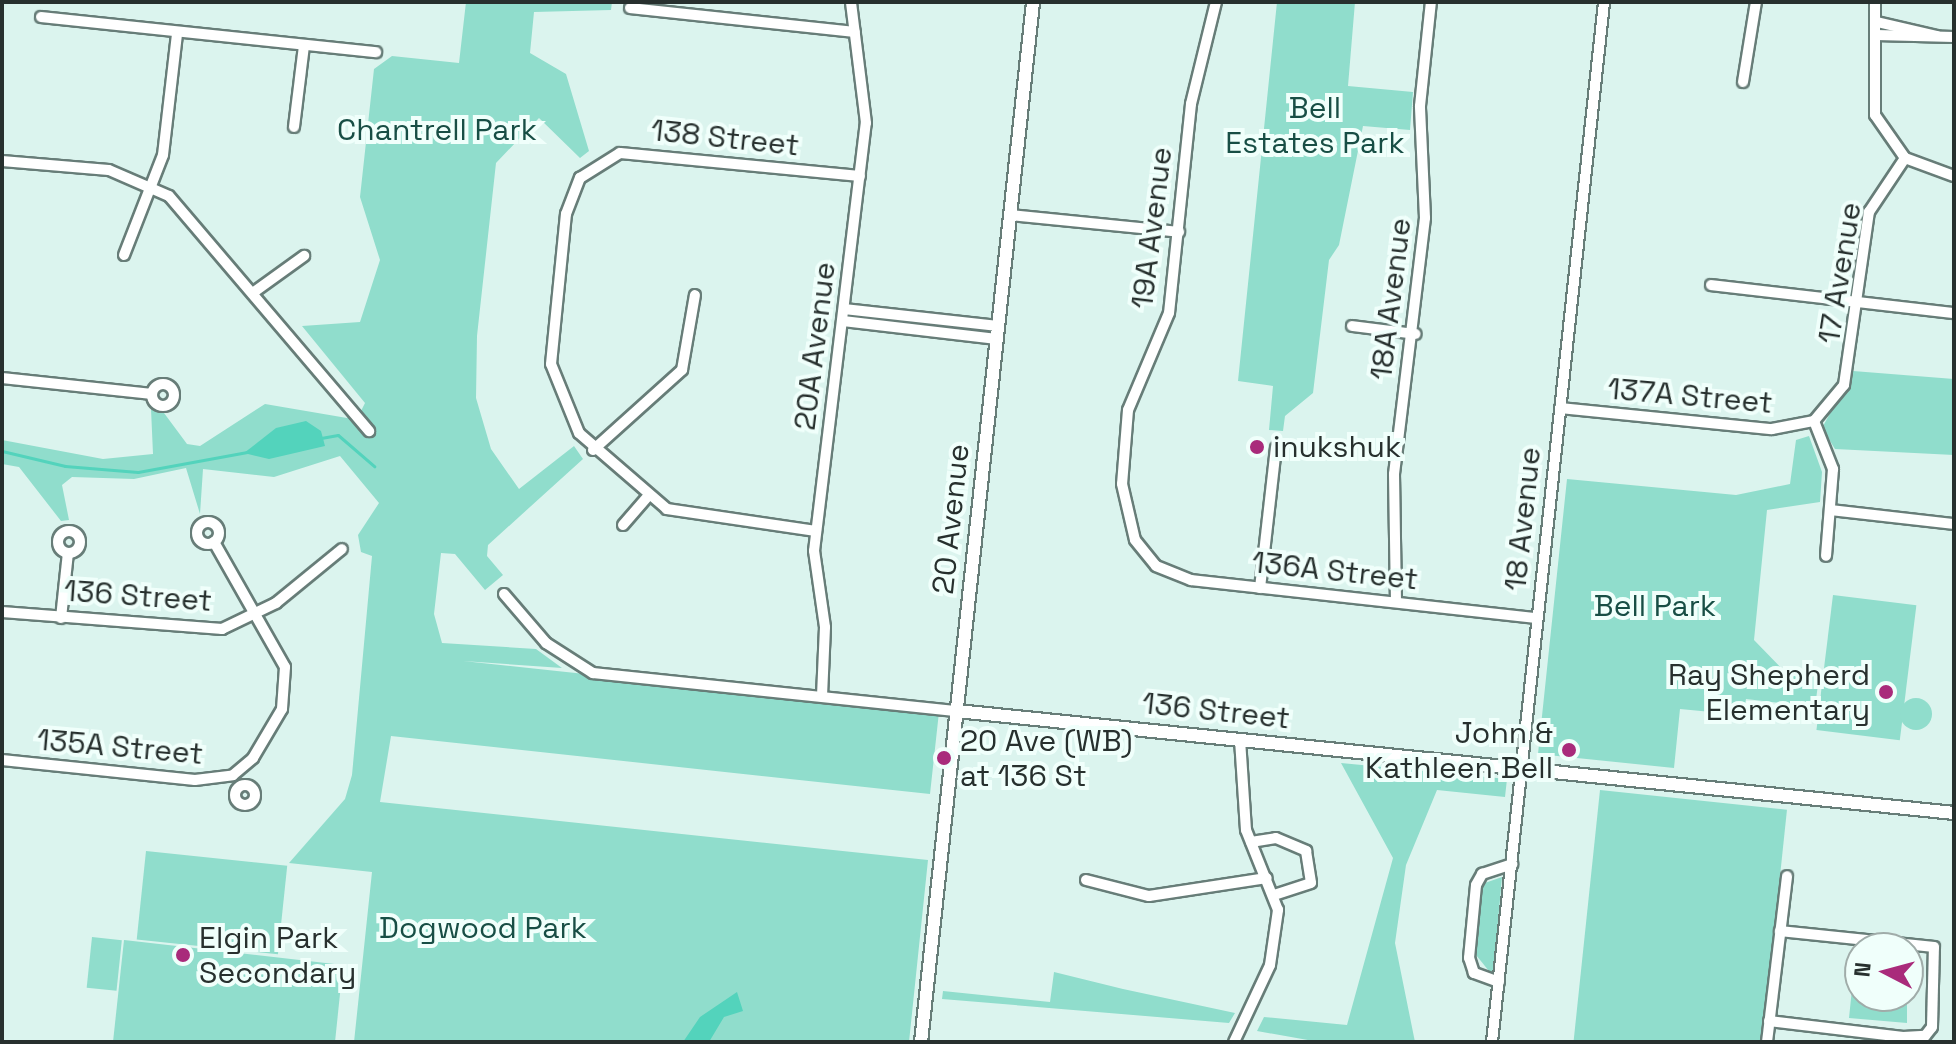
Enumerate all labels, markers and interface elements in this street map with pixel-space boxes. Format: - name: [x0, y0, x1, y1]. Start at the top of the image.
- park label: Bell Estates Park: [1225, 90, 1405, 160]
- park label: Chantrell Park: [337, 112, 537, 148]
- street label: 138 Street: [649, 112, 801, 164]
- street label: 19A Avenue: [1124, 145, 1180, 311]
- street label: 17 Avenue: [1811, 200, 1869, 346]
- street label: 18A Avenue: [1363, 216, 1419, 382]
- street label: 20A Avenue: [787, 259, 843, 433]
- street label: 137A Street: [1606, 371, 1774, 421]
- place label: inukshuk: [1273, 429, 1401, 465]
- marker: inukshuk: [1248, 438, 1266, 456]
- street label: 20 Avenue: [925, 442, 977, 596]
- street label: 18 Avenue: [1498, 445, 1548, 593]
- street label: 136A Street: [1250, 544, 1420, 598]
- street label: 136 Street: [63, 573, 213, 619]
- park label: Bell Park: [1594, 588, 1716, 624]
- place label: Ray Shepherd Elementary: [1668, 657, 1870, 728]
- marker: Ray Shepherd Elementary: [1877, 683, 1895, 701]
- street label: 136 Street: [1140, 685, 1292, 737]
- place label: John & Kathleen Bell: [1365, 715, 1553, 786]
- street label: 135A Street: [35, 722, 205, 772]
- place label: 20 Ave (WB) at 136 St: [960, 723, 1133, 794]
- marker: John & Kathleen Bell: [1560, 741, 1578, 759]
- marker: 20 Ave (WB) at 136 St: [935, 749, 953, 767]
- park label: Dogwood Park: [379, 910, 587, 946]
- place label: Elgin Park Secondary: [199, 920, 356, 990]
- north arrow: [1844, 932, 1924, 1012]
- marker: Elgin Park Secondary: [174, 946, 192, 964]
- text: N: [1847, 961, 1877, 978]

